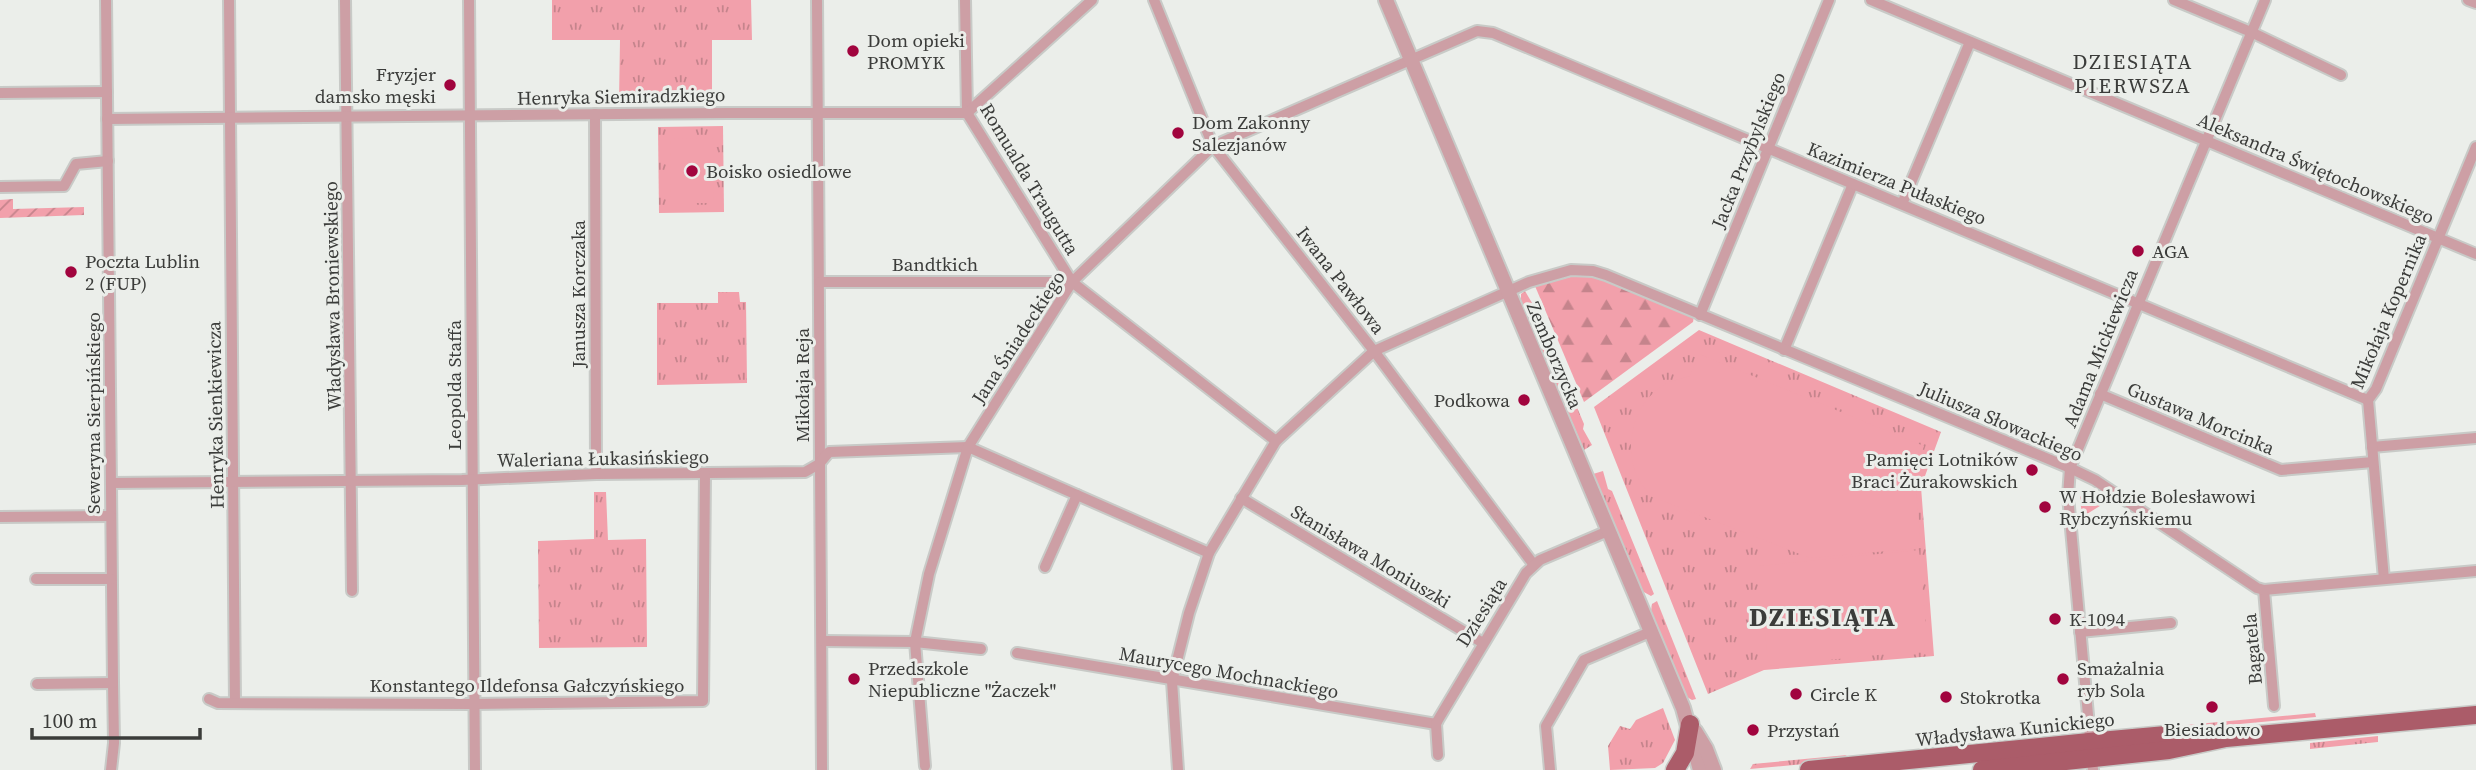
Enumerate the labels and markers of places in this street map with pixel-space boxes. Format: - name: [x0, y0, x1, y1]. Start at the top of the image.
- place label: Dom opieki PROMYK: [867, 27, 965, 75]
- marker: Dom opieki PROMYK: [845, 43, 861, 59]
- place label: Fryzjer damsko męski: [315, 61, 436, 109]
- marker: Fryzjer damsko męski: [442, 77, 458, 93]
- place label: Dom Zakonny Salezjanów: [1192, 109, 1311, 157]
- marker: Dom Zakonny Salezjanów: [1170, 125, 1186, 141]
- place label: Boisko osiedlowe: [706, 158, 852, 184]
- marker: Boisko osiedlowe: [684, 163, 700, 179]
- place label: AGA: [2152, 238, 2190, 264]
- marker: AGA: [2130, 243, 2146, 259]
- place label: Poczta Lublin 2 (FUP): [85, 248, 200, 296]
- marker: Poczta Lublin 2 (FUP): [63, 264, 79, 280]
- place label: Podkowa: [1434, 387, 1510, 413]
- marker: Podkowa: [1516, 392, 1532, 408]
- place label: Pamięci Lotników Braci Żurakowskich: [1851, 446, 2018, 494]
- marker: Pamięci Lotników Braci Żurakowskich: [2024, 462, 2040, 478]
- place label: W Hołdzie Bolesławowi Rybczyńskiemu: [2059, 483, 2256, 531]
- marker: W Hołdzie Bolesławowi Rybczyńskiemu: [2037, 499, 2053, 515]
- place label: K-1094: [2069, 606, 2126, 632]
- marker: K-1094: [2047, 611, 2063, 627]
- place label: Przedszkole Niepubliczne "Żaczek": [868, 655, 1056, 703]
- place label: Smażalnia ryb Sola: [2077, 655, 2165, 703]
- marker: Przedszkole Niepubliczne "Żaczek": [846, 671, 862, 687]
- marker: Smażalnia ryb Sola: [2055, 671, 2071, 687]
- place label: Circle K: [1810, 681, 1877, 707]
- place label: Stokrotka: [1960, 684, 2041, 710]
- marker: Circle K: [1788, 686, 1804, 702]
- marker: Stokrotka: [1938, 689, 1954, 705]
- marker: Biesiadowo: [2204, 699, 2220, 715]
- place label: Biesiadowo: [2164, 716, 2260, 742]
- place label: Przystań: [1767, 717, 1840, 743]
- marker: Przystań: [1745, 722, 1761, 738]

